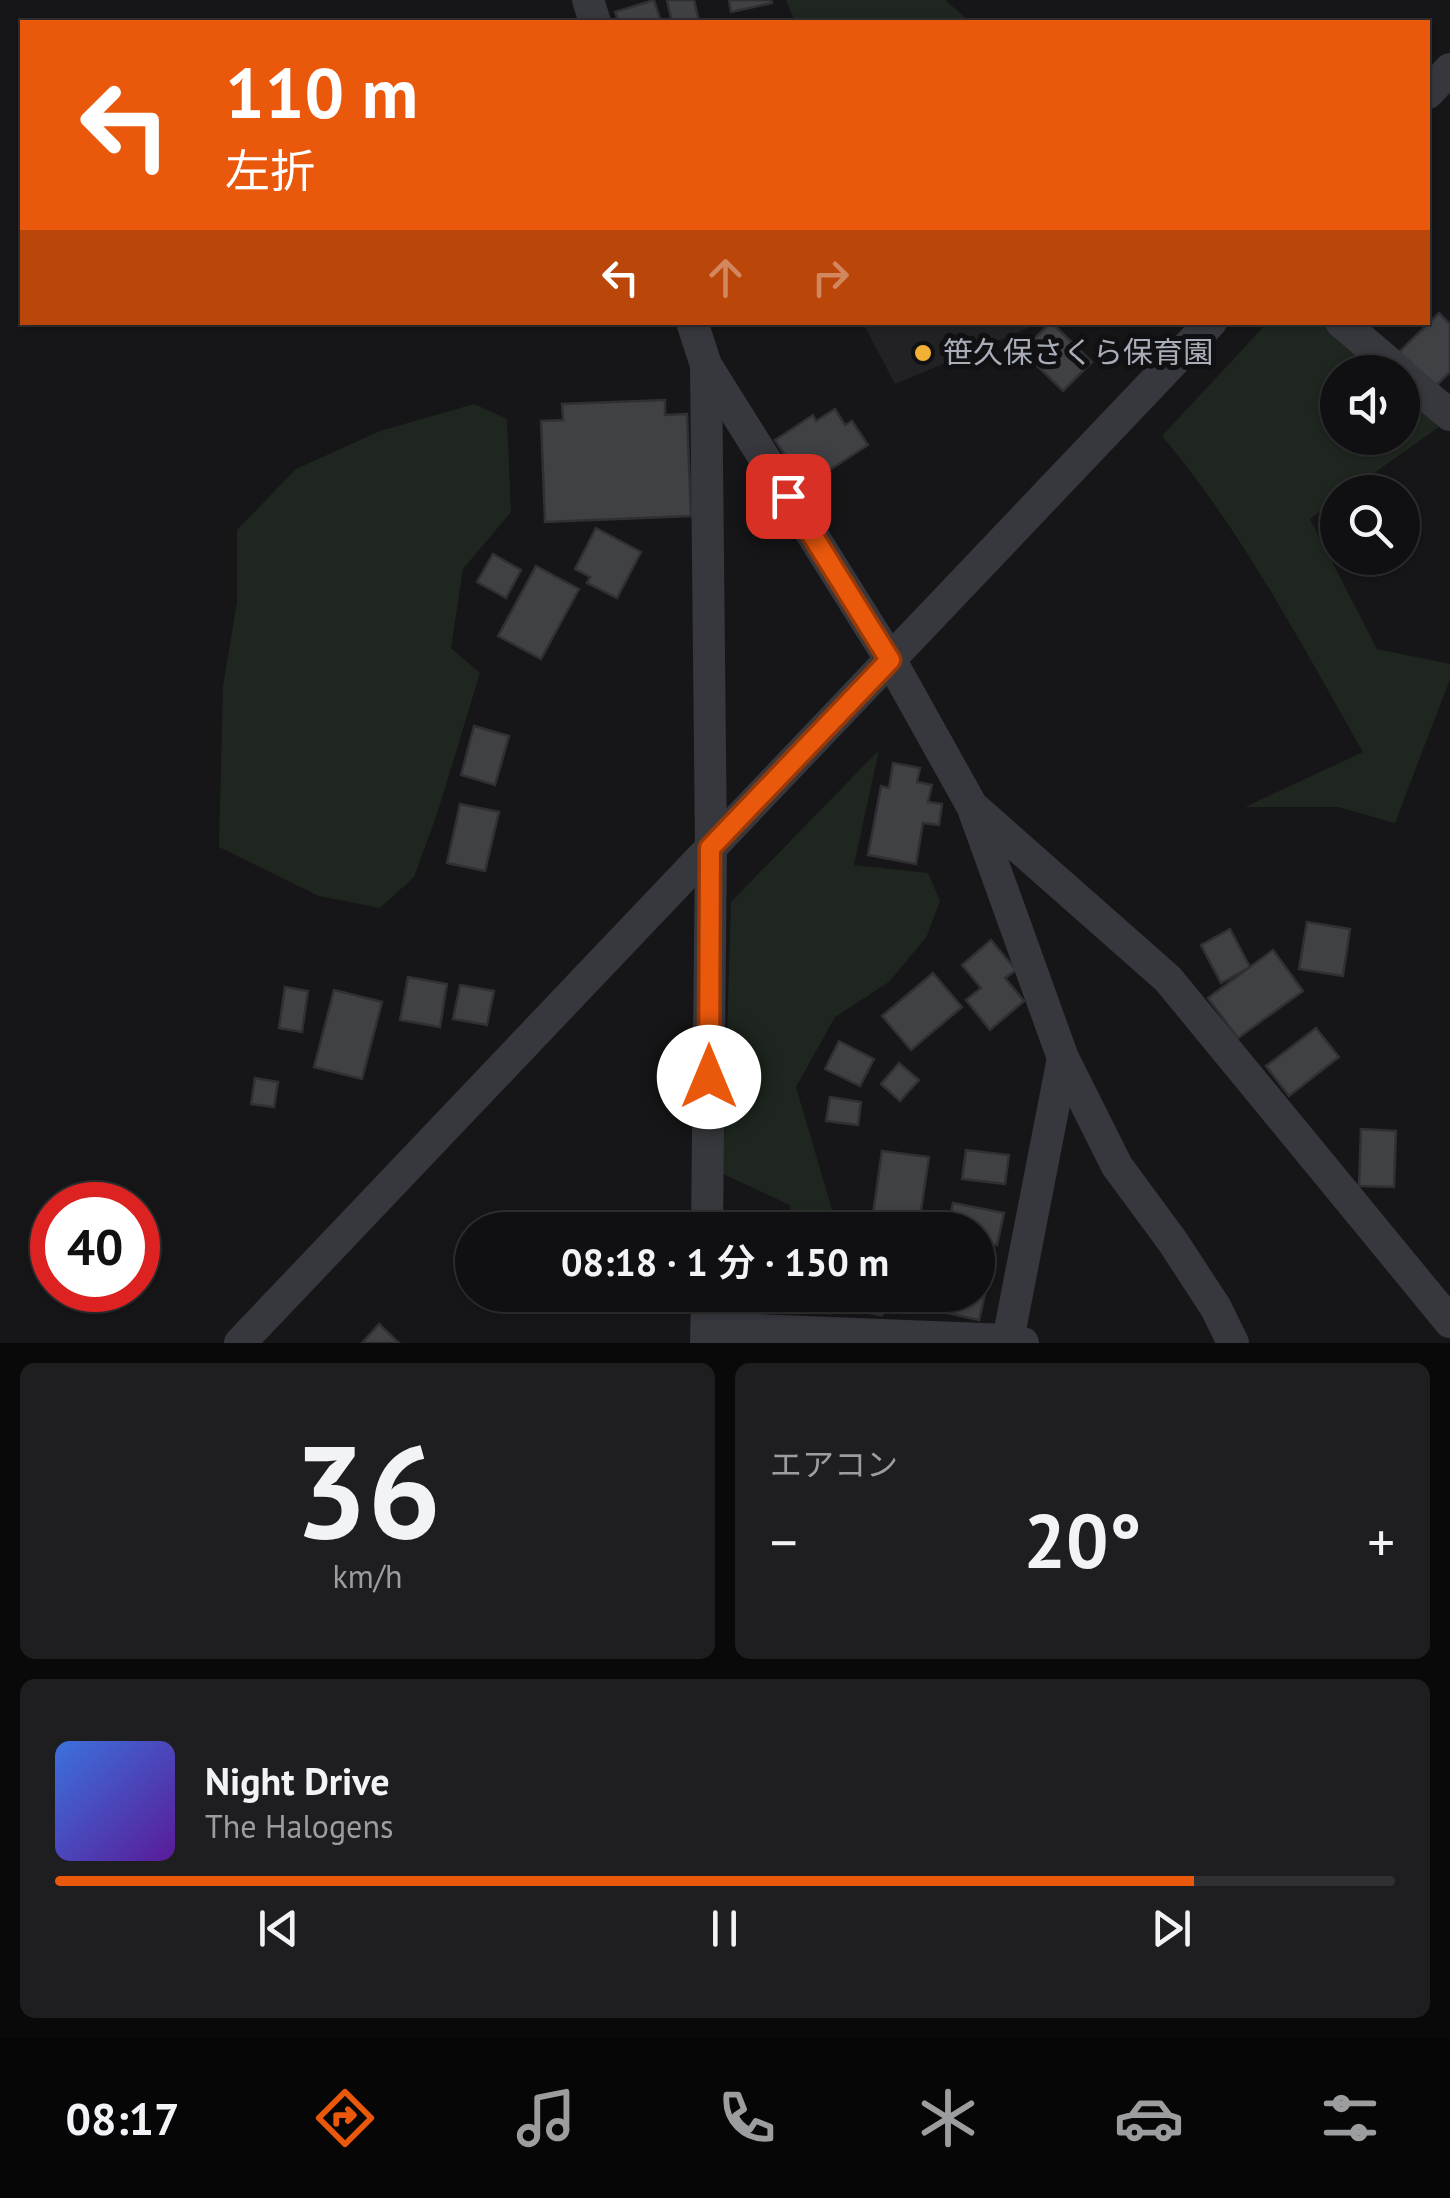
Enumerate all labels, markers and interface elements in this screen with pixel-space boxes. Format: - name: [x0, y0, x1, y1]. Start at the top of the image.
- text: 110 m: [225, 47, 418, 137]
- icon: left: [60, 60, 190, 190]
- text: 左折: [225, 141, 315, 199]
- icon: left: [593, 250, 648, 305]
- icon: ahead: [698, 250, 753, 305]
- icon: right: [803, 250, 858, 305]
- place label: 笹久保さくら保育園: [943, 332, 1213, 371]
- marker: 笹久保さくら保育園: [912, 342, 934, 364]
- map controls: [1320, 355, 1420, 575]
- button: sound: [1320, 355, 1420, 455]
- pin: [746, 454, 831, 539]
- icon: arrive: [761, 469, 816, 524]
- button: search: [1320, 475, 1420, 575]
- position arrow: [657, 1025, 761, 1129]
- speed limit sign: 40: [30, 1182, 160, 1312]
- text: 08:18 · 1 分 · 150 m: [561, 1237, 889, 1286]
- text: 36: [294, 1406, 441, 1574]
- text: エアコン: [770, 1443, 898, 1485]
- text: 20°: [1024, 1492, 1141, 1589]
- text: −: [770, 1506, 798, 1577]
- text: +: [1367, 1506, 1395, 1577]
- text: km/h: [332, 1555, 403, 1597]
- text: Night Drive: [205, 1756, 389, 1805]
- text: The Halogens: [205, 1805, 393, 1847]
- icon: previous: [251, 1901, 306, 1956]
- icon: pause: [697, 1901, 752, 1956]
- icon: next: [1144, 1901, 1199, 1956]
- icon: directions: [310, 2083, 380, 2153]
- icon: music: [511, 2083, 581, 2153]
- icon: phone: [712, 2083, 782, 2153]
- icon: climate: [913, 2083, 983, 2153]
- icon: car: [1114, 2083, 1184, 2153]
- icon: filters: [1315, 2083, 1385, 2153]
- text: 08:17: [65, 2089, 180, 2147]

